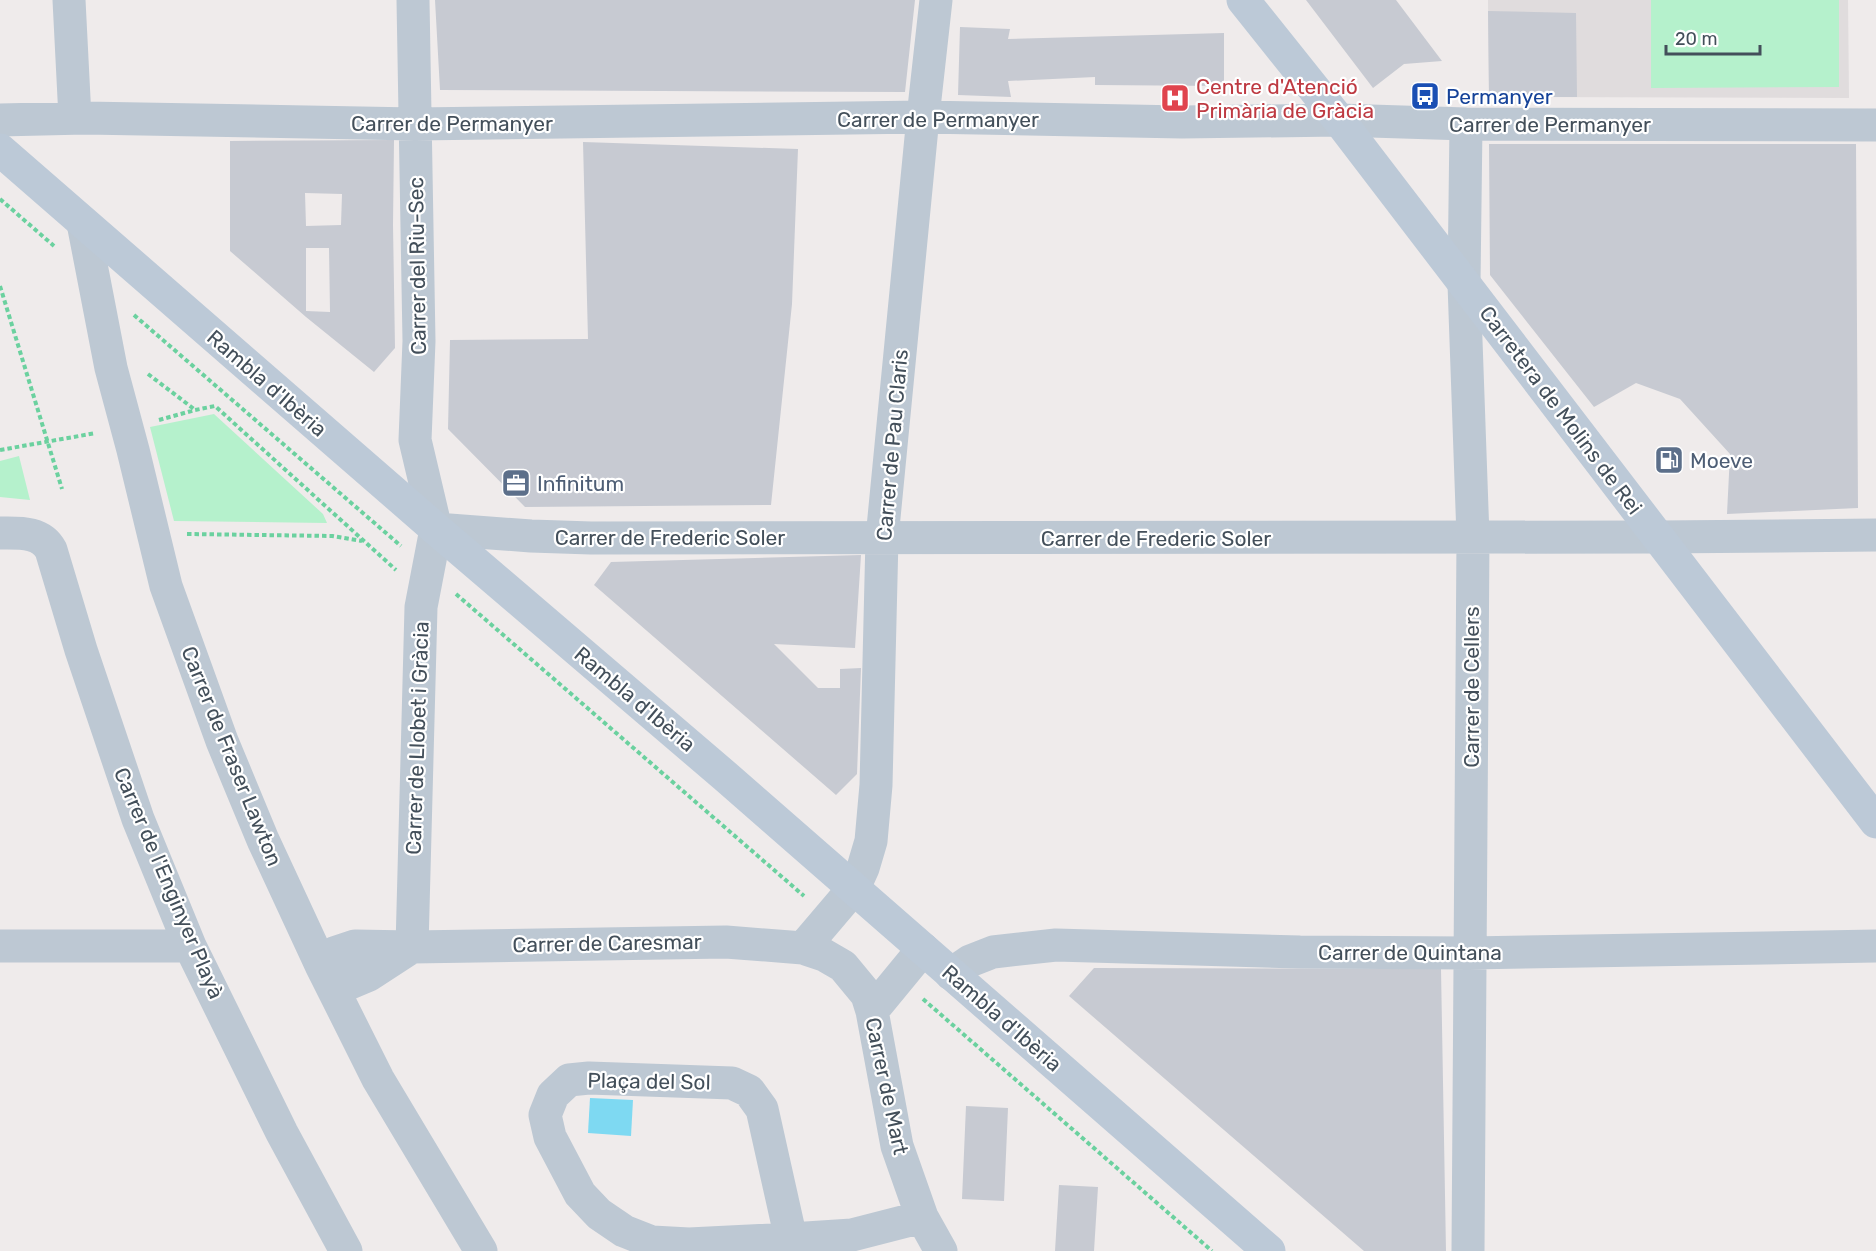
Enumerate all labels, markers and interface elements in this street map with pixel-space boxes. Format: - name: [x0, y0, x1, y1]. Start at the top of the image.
- scale bar: [1666, 18, 1760, 56]
- text: 20 m: [1675, 28, 1717, 50]
- place label: Centre d'Atenció Primària de Gràcia: [1196, 74, 1374, 123]
- bus stop icon: Permanyer: [1409, 80, 1441, 112]
- hospital icon: Centre d'Atenció Primària de Gràcia: [1159, 82, 1191, 114]
- place label: Permanyer: [1446, 84, 1553, 109]
- street label: Carrer de Permanyer: [837, 107, 1039, 132]
- street label: Carrer de Permanyer: [351, 111, 553, 136]
- street label: Carrer de Permanyer: [1449, 112, 1651, 137]
- street label: Carrer del Riu-Sec: [403, 177, 431, 355]
- street label: Carretera de Molins de Rei: [1474, 301, 1648, 519]
- street label: Rambla d'Ibèria: [202, 324, 332, 442]
- street label: Carrer de Pau Claris: [871, 348, 913, 542]
- fuel station icon: Moeve: [1653, 444, 1685, 476]
- place label: Moeve: [1690, 448, 1753, 473]
- office icon: Infinitum: [500, 467, 532, 499]
- place label: Infinitum: [537, 471, 624, 496]
- street label: Carrer de Frederic Soler: [555, 525, 785, 550]
- street label: Carrer de Frederic Soler: [1041, 526, 1271, 551]
- street label: Carrer de Cellers: [1459, 606, 1484, 768]
- street label: Carrer de Llobet i Gràcia: [400, 621, 434, 855]
- street label: Rambla d'Ibèria: [569, 641, 701, 757]
- street label: Carrer de Fraser Lawton: [176, 642, 288, 870]
- street label: Carrer de l'Enginyer Playà: [109, 764, 229, 1002]
- street label: Carrer de Caresmar: [512, 929, 702, 957]
- street label: Carrer de Quintana: [1318, 940, 1502, 965]
- street label: Rambla d'Ibèria: [937, 959, 1067, 1077]
- street label: Carrer de Mart: [860, 1015, 914, 1157]
- street label: Plaça del Sol: [587, 1067, 711, 1095]

